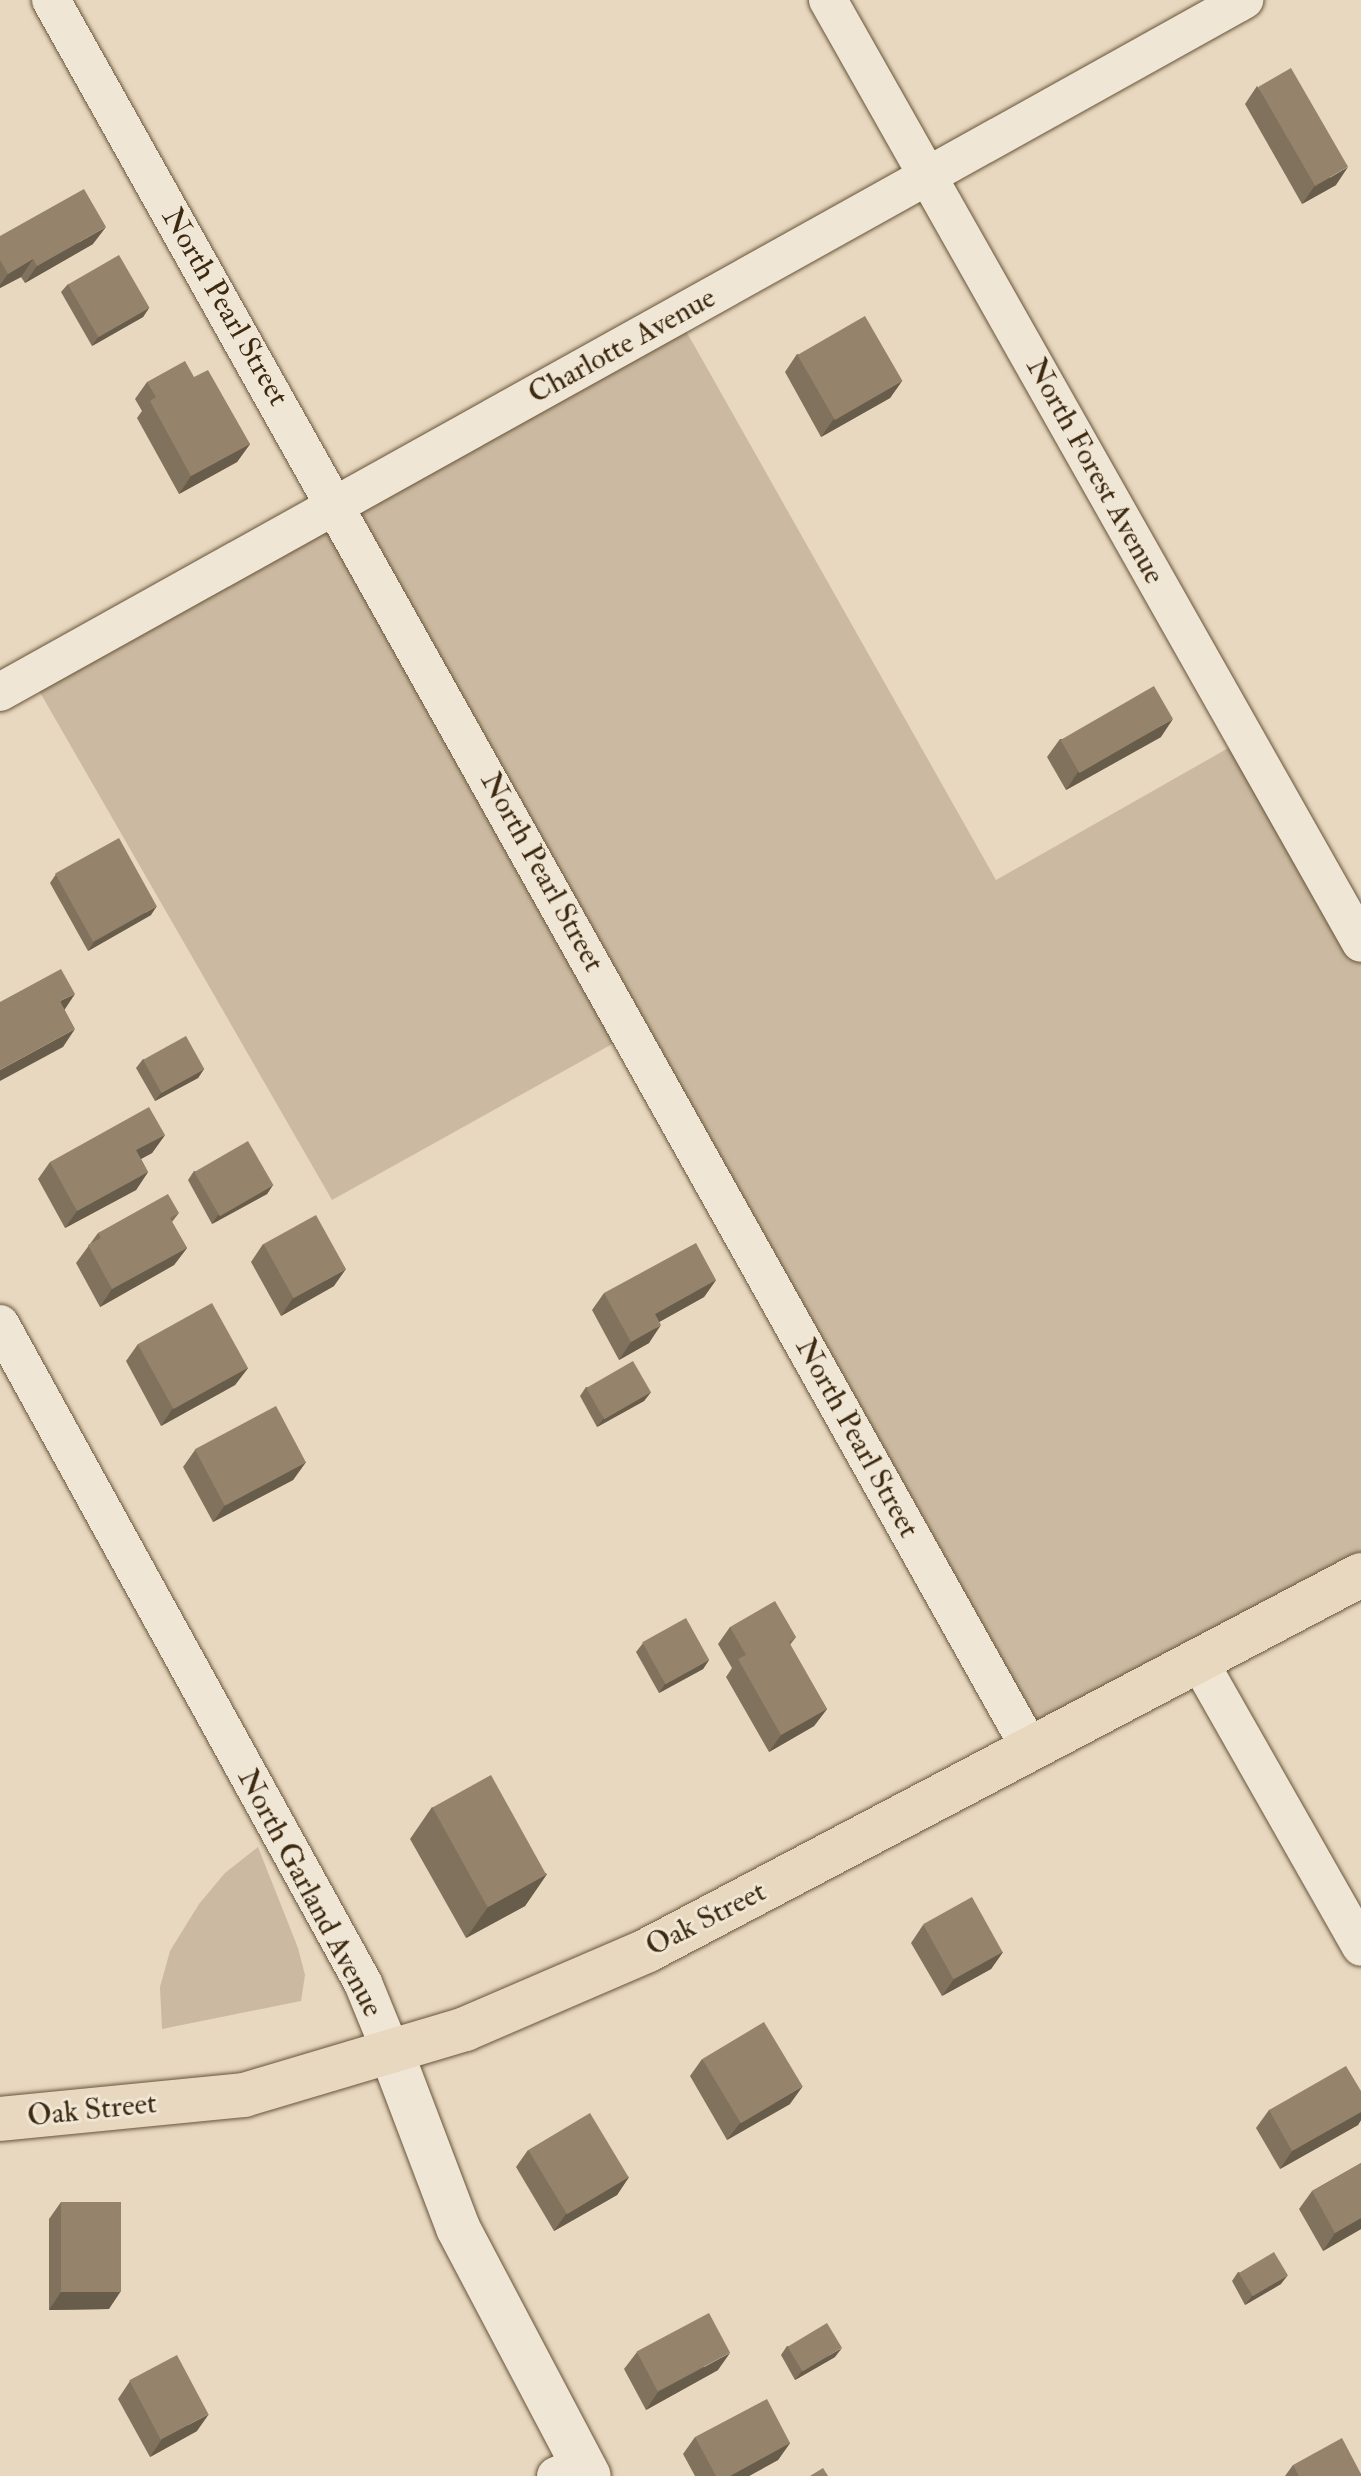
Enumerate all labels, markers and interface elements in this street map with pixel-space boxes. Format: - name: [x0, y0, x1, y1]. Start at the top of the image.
- street label: North Pearl Street: [154, 202, 296, 412]
- street label: Charlotte Avenue: [522, 280, 722, 412]
- street label: North Forest Avenue: [1018, 352, 1172, 590]
- street label: North Pearl Street: [472, 766, 612, 978]
- street label: North Pearl Street: [787, 1332, 927, 1544]
- street label: North Garland Avenue: [229, 1763, 391, 2023]
- street label: Oak Street: [640, 1874, 772, 1964]
- street label: Oak Street: [26, 2085, 158, 2135]

